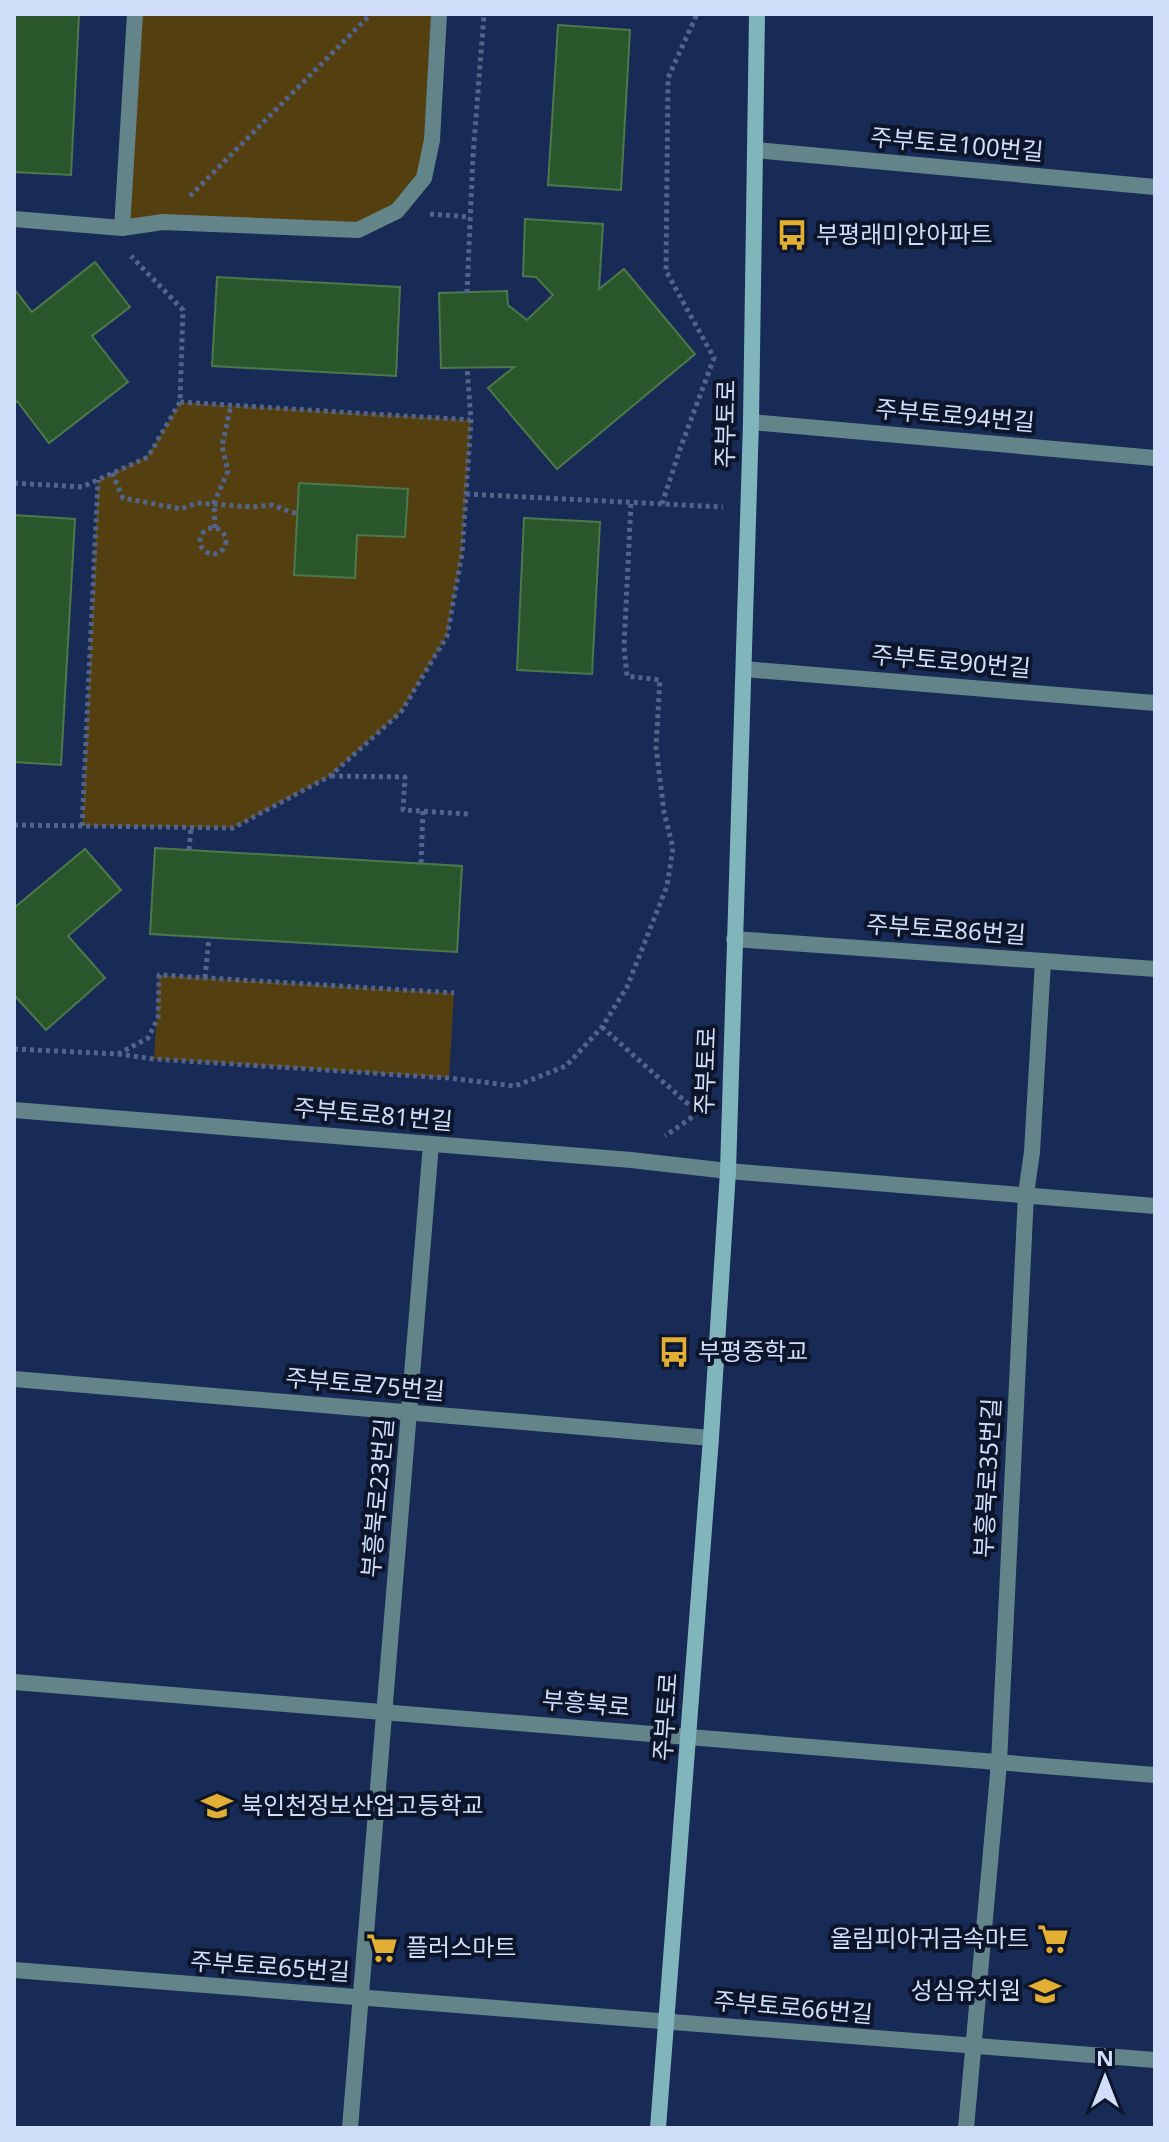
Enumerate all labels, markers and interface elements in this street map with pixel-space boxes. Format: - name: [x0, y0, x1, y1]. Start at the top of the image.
- street label: 주부토로100번길: [869, 120, 1045, 168]
- place label: 부평래미안아파트: [816, 217, 993, 250]
- bus stop icon: 부평래미안아파트: [775, 218, 809, 252]
- street label: 주부토로: [707, 380, 742, 468]
- street label: 주부토로94번길: [874, 391, 1036, 438]
- street label: 주부토로90번길: [870, 637, 1032, 684]
- street label: 주부토로86번길: [865, 906, 1027, 951]
- street label: 주부토로: [686, 1026, 723, 1116]
- street label: 주부토로81번길: [292, 1090, 454, 1137]
- place label: 부평중학교: [698, 1334, 808, 1367]
- bus stop icon: 부평중학교: [657, 1335, 691, 1369]
- street label: 주부토로75번길: [284, 1360, 446, 1407]
- street label: 부흥북로35번길: [966, 1397, 1007, 1559]
- street label: 부흥북로23번길: [353, 1417, 400, 1579]
- street label: 주부토로: [645, 1672, 684, 1762]
- street label: 부흥북로: [541, 1682, 632, 1723]
- place label: 북인천정보산업고등학교: [241, 1788, 484, 1821]
- school or university icon: 북인천정보산업고등학교: [200, 1789, 234, 1823]
- place label: 올림피아귀금속마트: [830, 1921, 1029, 1954]
- supermarket icon: 올림피아귀금속마트: [1036, 1922, 1070, 1956]
- place label: 플러스마트: [406, 1930, 516, 1963]
- supermarket icon: 플러스마트: [365, 1931, 399, 1965]
- street label: 주부토로65번길: [189, 1943, 351, 1988]
- place label: 성심유치원: [911, 1973, 1021, 2006]
- school or university icon: 성심유치원: [1028, 1974, 1062, 2008]
- street label: 주부토로66번길: [712, 1983, 874, 2030]
- north arrow: [1065, 2038, 1145, 2118]
- text: N: [1096, 2042, 1114, 2072]

